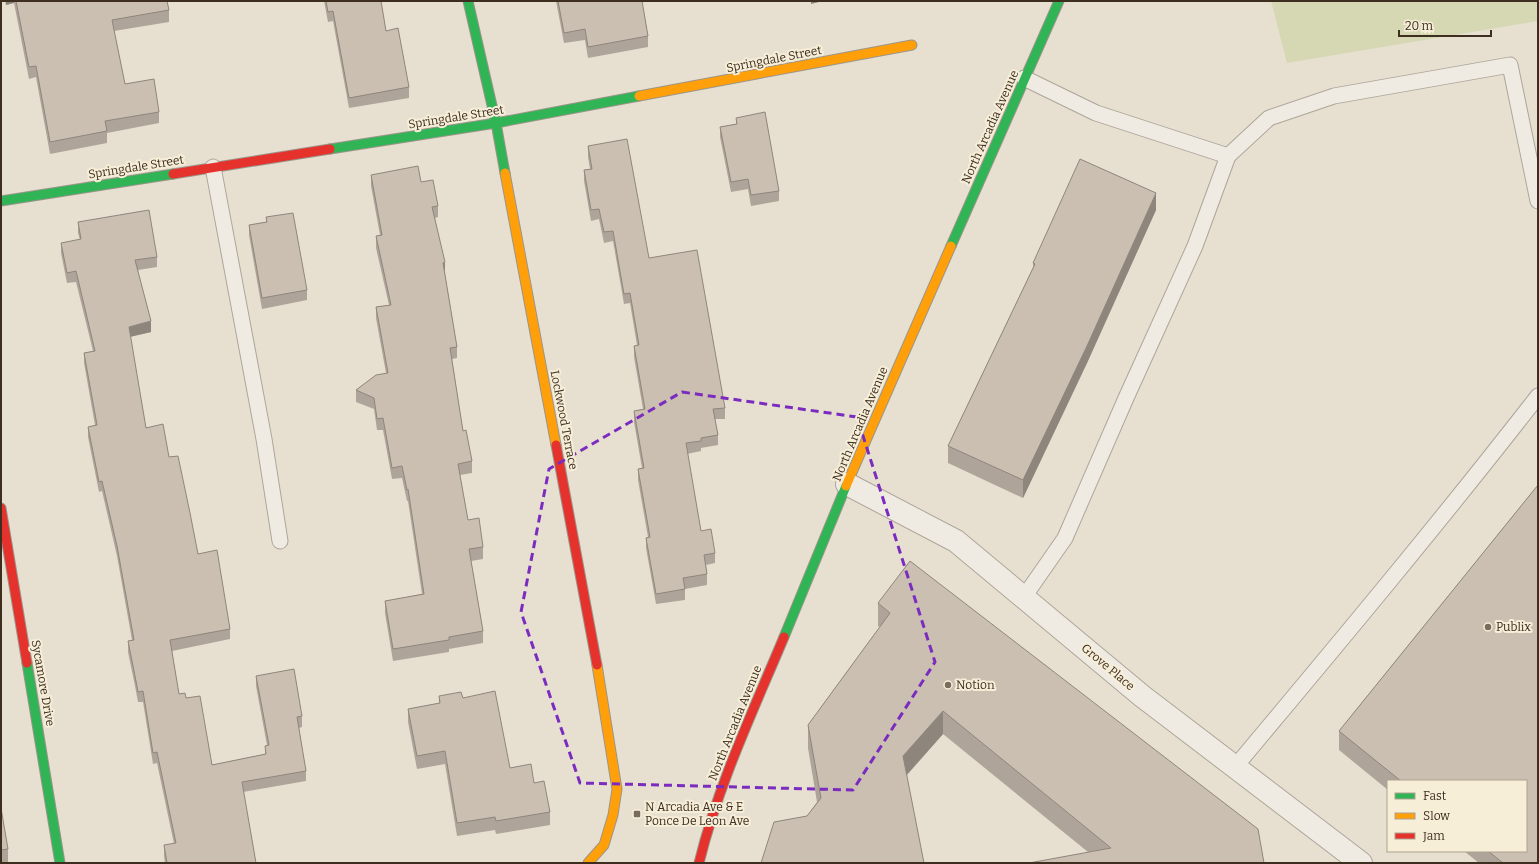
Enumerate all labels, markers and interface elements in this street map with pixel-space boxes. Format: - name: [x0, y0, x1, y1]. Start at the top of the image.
- scale bar: [1399, 12, 1491, 38]
- text: 20 m: [1405, 19, 1434, 33]
- street label: Springdale Street: [725, 43, 823, 75]
- street label: North Arcadia Avenue: [959, 68, 1021, 186]
- street label: Springdale Street: [407, 102, 505, 131]
- street label: Springdale Street: [87, 152, 185, 181]
- street label: North Arcadia Avenue: [830, 365, 890, 483]
- street label: Lockwood Terrace: [548, 369, 580, 471]
- place label: Publix: [1496, 620, 1531, 634]
- marker: Publix: [1483, 622, 1493, 632]
- street label: Sycamore Drive: [29, 639, 57, 727]
- street label: Grove Place: [1079, 641, 1137, 693]
- street label: North Arcadia Avenue: [705, 663, 765, 783]
- place label: Notion: [956, 678, 995, 692]
- marker: Notion: [943, 680, 953, 690]
- legend: [1387, 780, 1527, 852]
- text: Fast: [1423, 789, 1447, 803]
- place label: N Arcadia Ave & E Ponce De Leon Ave: [645, 800, 749, 828]
- marker: N Arcadia Ave & E Ponce De Leon Ave: [632, 809, 642, 819]
- text: Slow: [1423, 809, 1450, 823]
- text: Jam: [1422, 829, 1445, 843]

